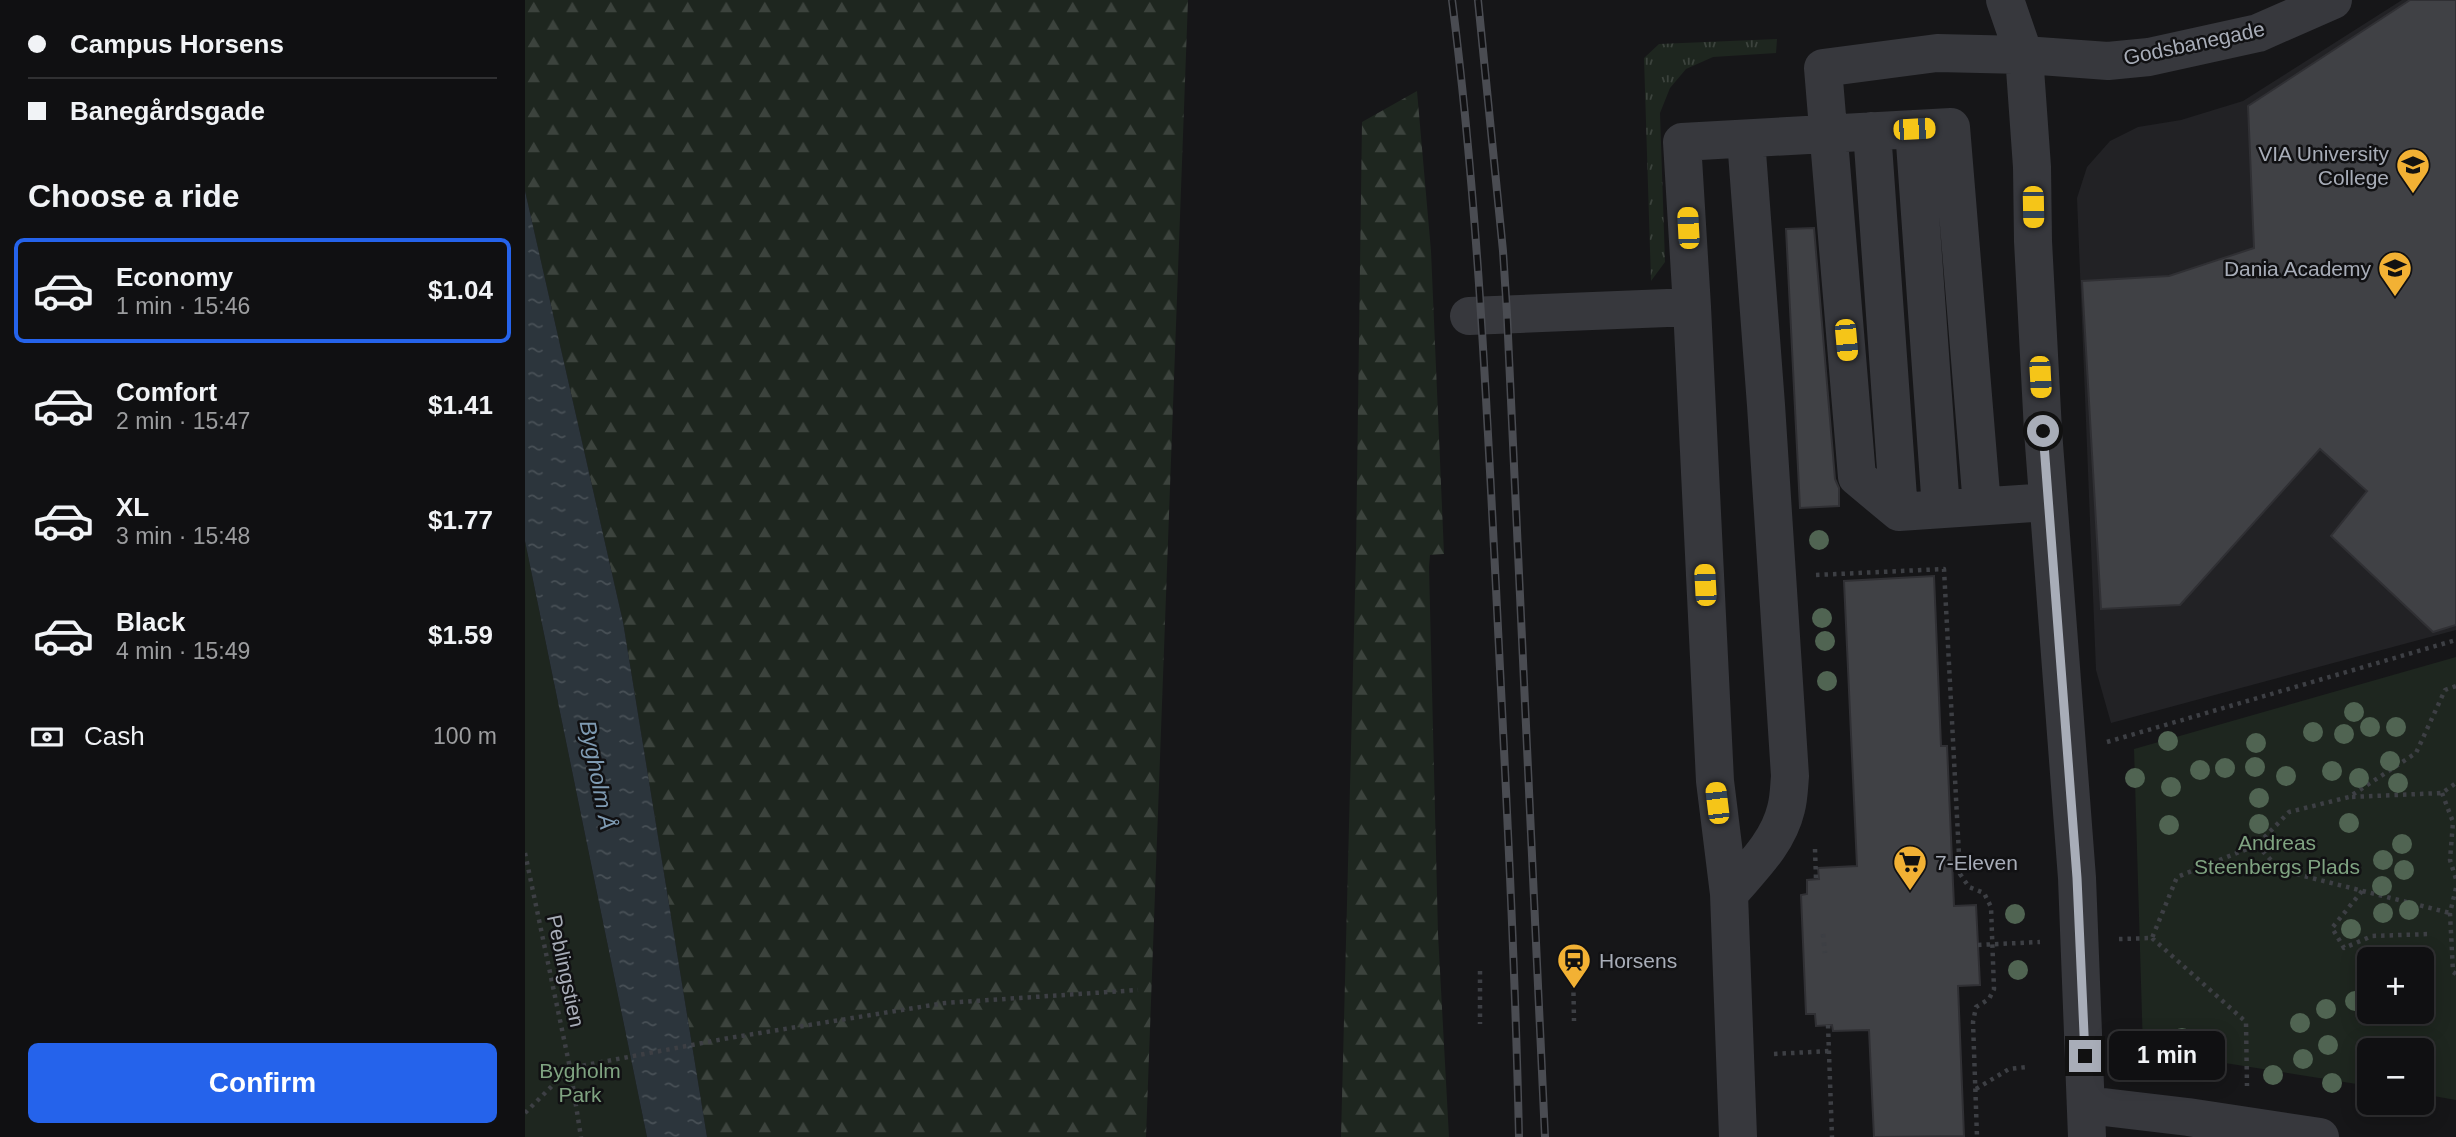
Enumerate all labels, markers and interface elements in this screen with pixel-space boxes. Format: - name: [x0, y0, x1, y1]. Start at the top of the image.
- street label: Godsbanegade: [2121, 17, 2267, 69]
- text: Campus Horsens: [70, 29, 284, 59]
- text: Banegårdsgade: [70, 96, 265, 126]
- car: [1893, 117, 1936, 141]
- place label: VIA University College: [2258, 142, 2389, 189]
- school or university icon: VIA University College: [2394, 146, 2432, 195]
- text: Choose a ride: [28, 178, 240, 214]
- car: [2023, 186, 2044, 228]
- car: [1677, 206, 1700, 250]
- school or university icon: Dania Academy: [2376, 249, 2414, 298]
- place label: Dania Academy: [2224, 257, 2371, 280]
- icon: car: [32, 259, 95, 322]
- text: Economy: [116, 262, 233, 292]
- text: $1.04: [428, 275, 493, 305]
- text: 1 min · 15:46: [116, 293, 250, 319]
- car: [1834, 318, 1859, 362]
- car: [2029, 355, 2052, 399]
- icon: car: [32, 374, 95, 437]
- text: Comfort: [116, 377, 217, 407]
- text: $1.41: [428, 390, 493, 420]
- text: 2 min · 15:47: [116, 408, 250, 434]
- route start: [2027, 415, 2059, 447]
- icon: car: [32, 489, 95, 552]
- text: XL: [116, 492, 149, 522]
- text: $1.77: [428, 505, 493, 535]
- text: 3 min · 15:48: [116, 523, 250, 549]
- car: [1694, 563, 1717, 607]
- icon: car: [32, 604, 95, 667]
- text: Black: [116, 607, 185, 637]
- text: $1.59: [428, 620, 493, 650]
- text: 4 min · 15:49: [116, 638, 250, 664]
- icon: cash: [28, 718, 66, 756]
- water label: Bygholm Å: [575, 718, 622, 832]
- text: Cash: [84, 721, 145, 751]
- text: 100 m: [433, 723, 497, 749]
- car: [1705, 781, 1730, 825]
- park label: Andreas Steenbergs Plads: [2194, 831, 2360, 878]
- supermarket icon: 7-Eleven: [1891, 843, 1929, 892]
- place label: 7-Eleven: [1935, 851, 2018, 874]
- street label: Peblingstien: [543, 913, 589, 1029]
- station icon: Horsens: [1555, 941, 1593, 990]
- map controls: [2357, 947, 2434, 1115]
- button: +: [2357, 947, 2434, 1024]
- place label: Horsens: [1599, 949, 1677, 972]
- callout: 1 min: [2109, 1032, 2225, 1080]
- button: −: [2357, 1038, 2434, 1115]
- route end: [2069, 1040, 2101, 1072]
- text: 1 min: [2137, 1042, 2197, 1068]
- button: Confirm: [28, 1043, 497, 1123]
- park label: Bygholm Park: [539, 1059, 621, 1106]

